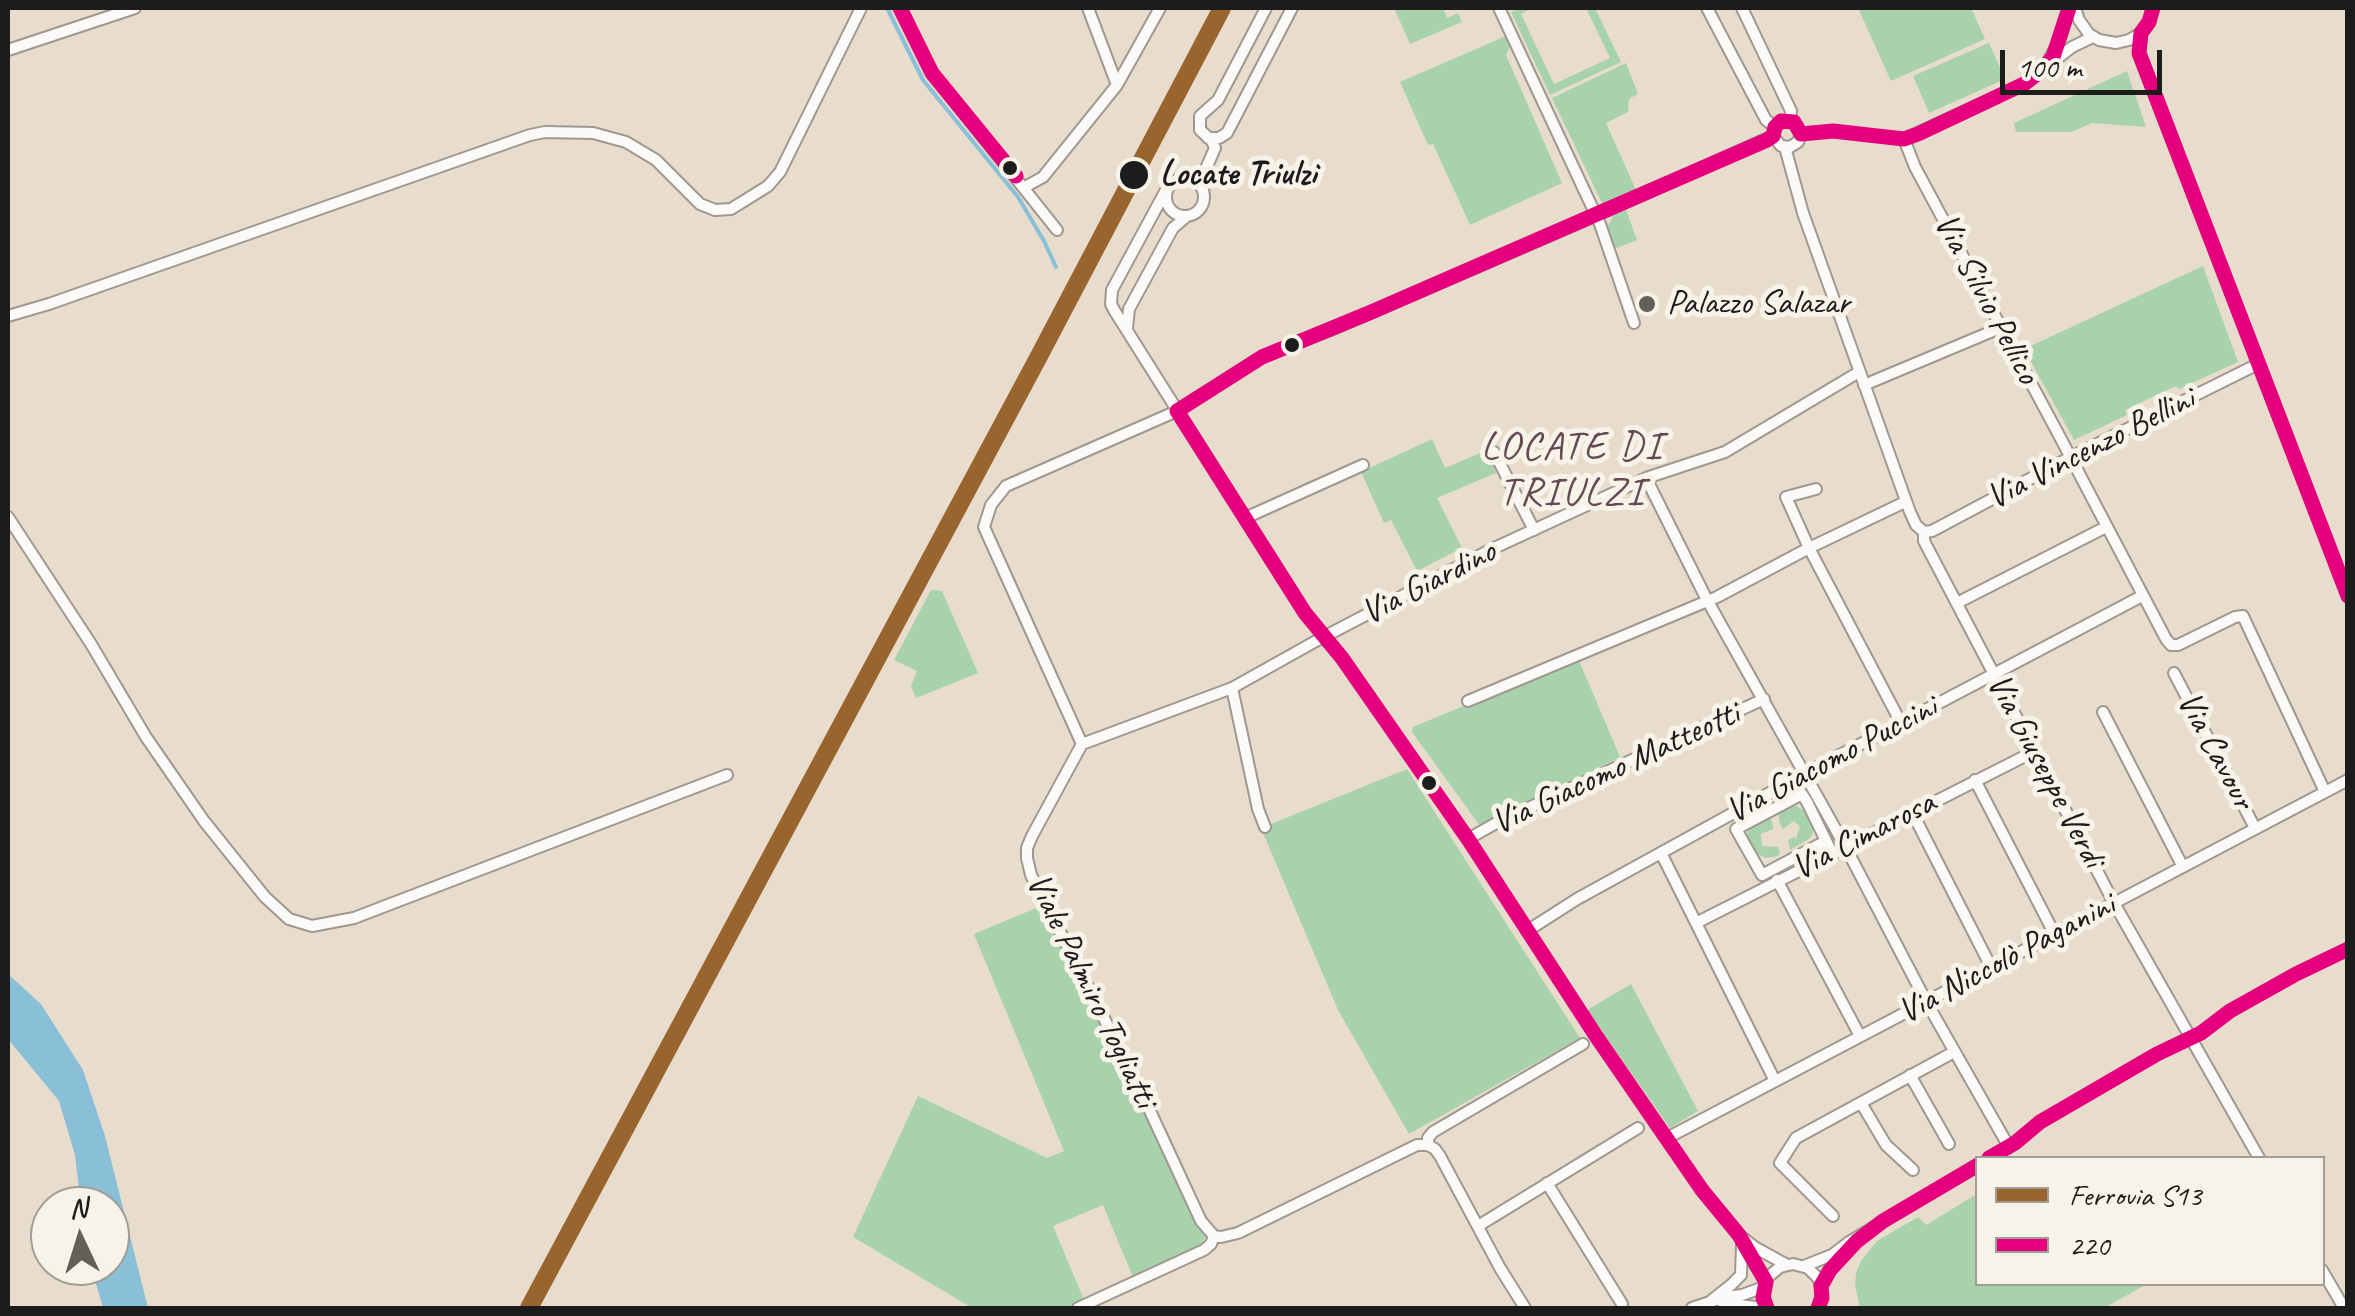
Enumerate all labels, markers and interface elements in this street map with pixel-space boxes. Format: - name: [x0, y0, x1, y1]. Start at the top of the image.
- scale bar: [2005, 30, 2168, 92]
- text: 100 m: [2017, 48, 2082, 86]
- place label: Locate Triulzi: [1160, 154, 1316, 196]
- unlabelled marker: [1000, 158, 1020, 178]
- marker: Locate Triulzi: [1117, 158, 1151, 192]
- street label: Via Silvio Pellico: [1924, 207, 2048, 391]
- place label: Palazzo Salazar: [1667, 283, 1850, 325]
- marker: Palazzo Salazar: [1636, 293, 1658, 315]
- unlabelled marker: [1282, 335, 1302, 355]
- street label: Via Vincenzo Bellini: [1980, 379, 2202, 519]
- district label: LOCATE DI TRIULZI: [1480, 424, 1664, 518]
- street label: Via Giardino: [1355, 531, 1503, 635]
- street label: Via Giuseppe Verdi: [1976, 667, 2114, 875]
- street label: Via Cavour: [2167, 685, 2263, 817]
- street label: Via Giacomo Puccini: [1719, 687, 1945, 833]
- street label: Via Giacomo Matteotti: [1485, 693, 1747, 845]
- unlabelled marker: [1419, 773, 1439, 793]
- street label: Via Cimarosa: [1785, 782, 1943, 890]
- street label: Viale Palmiro Togliatti: [1016, 867, 1166, 1115]
- street label: Via Niccolò Paganini: [1891, 884, 2123, 1034]
- legend: [1975, 1156, 2325, 1286]
- text: Ferrovia S13: [2069, 1176, 2202, 1214]
- north arrow: [30, 1186, 130, 1286]
- text: N: [68, 1190, 88, 1226]
- text: 220: [2069, 1226, 2110, 1264]

